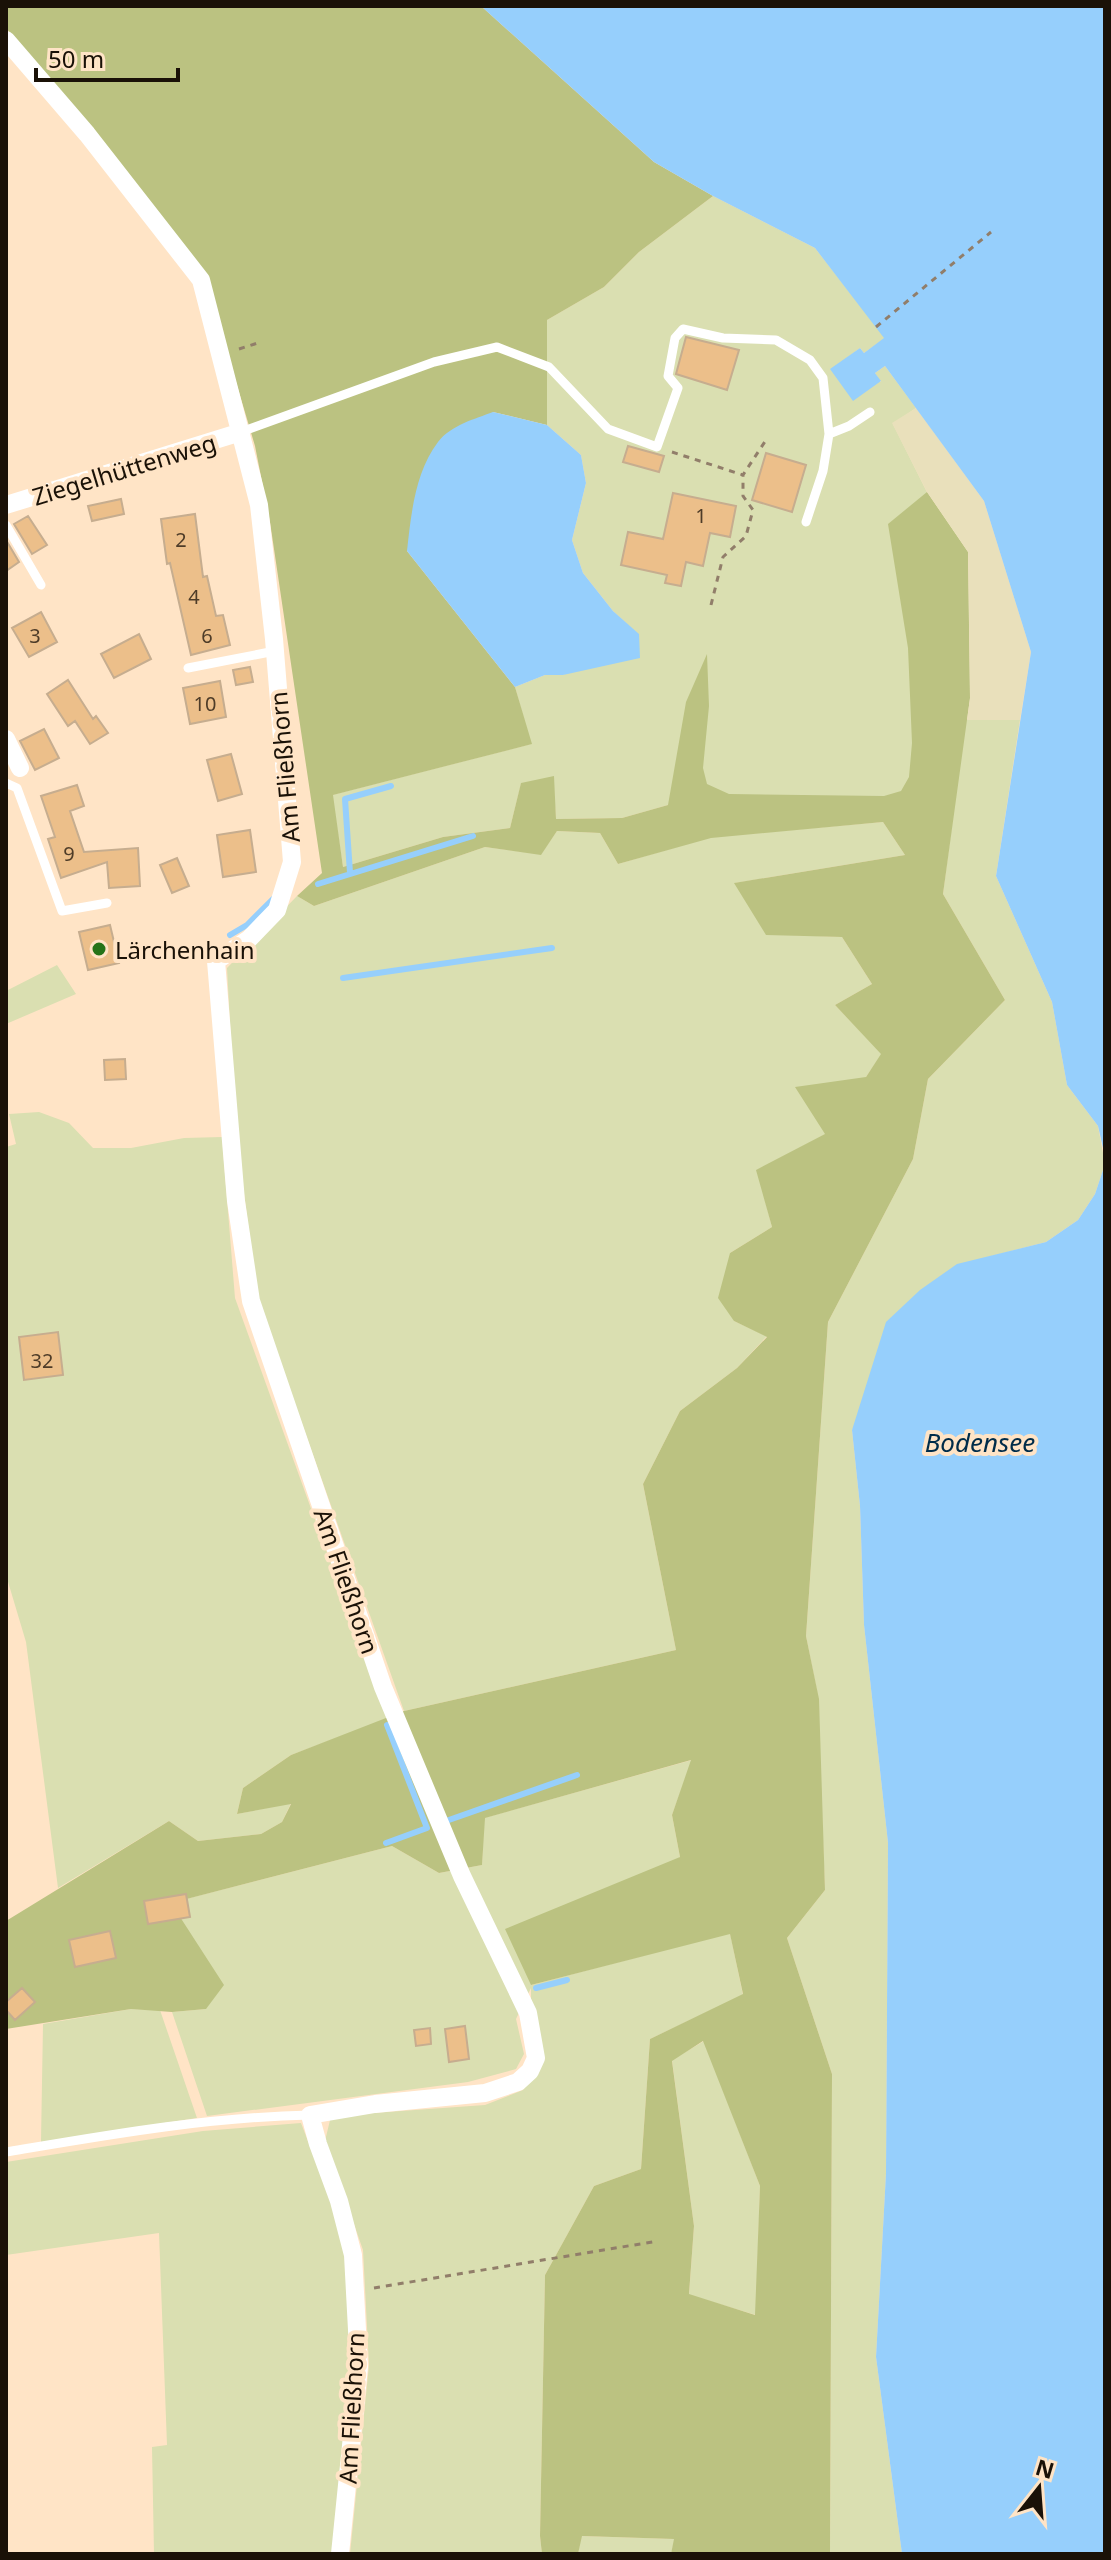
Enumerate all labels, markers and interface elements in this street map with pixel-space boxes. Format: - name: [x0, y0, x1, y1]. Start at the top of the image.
- scale bar: [36, 32, 178, 82]
- text: 50 m: [48, 42, 104, 75]
- street label: Ziegelhüttenweg: [28, 425, 220, 513]
- house number: 1: [695, 502, 707, 529]
- house number: 2: [175, 526, 187, 553]
- house number: 4: [188, 583, 200, 610]
- house number: 3: [29, 622, 41, 649]
- house number: 6: [201, 622, 213, 649]
- house number: 10: [194, 690, 216, 717]
- street label: Am Fließhorn: [261, 690, 307, 844]
- house number: 9: [63, 840, 75, 867]
- place label: Lärchenhain: [115, 933, 255, 966]
- marker: Lärchenhain: [90, 940, 108, 958]
- house number: 32: [31, 1347, 53, 1374]
- water label: Bodensee: [925, 1424, 1035, 1460]
- street label: Am Fließhorn: [307, 1504, 387, 1658]
- street label: Am Fließhorn: [331, 2331, 371, 2485]
- north arrow: [999, 2448, 1079, 2528]
- text: N: [1032, 2451, 1058, 2485]

